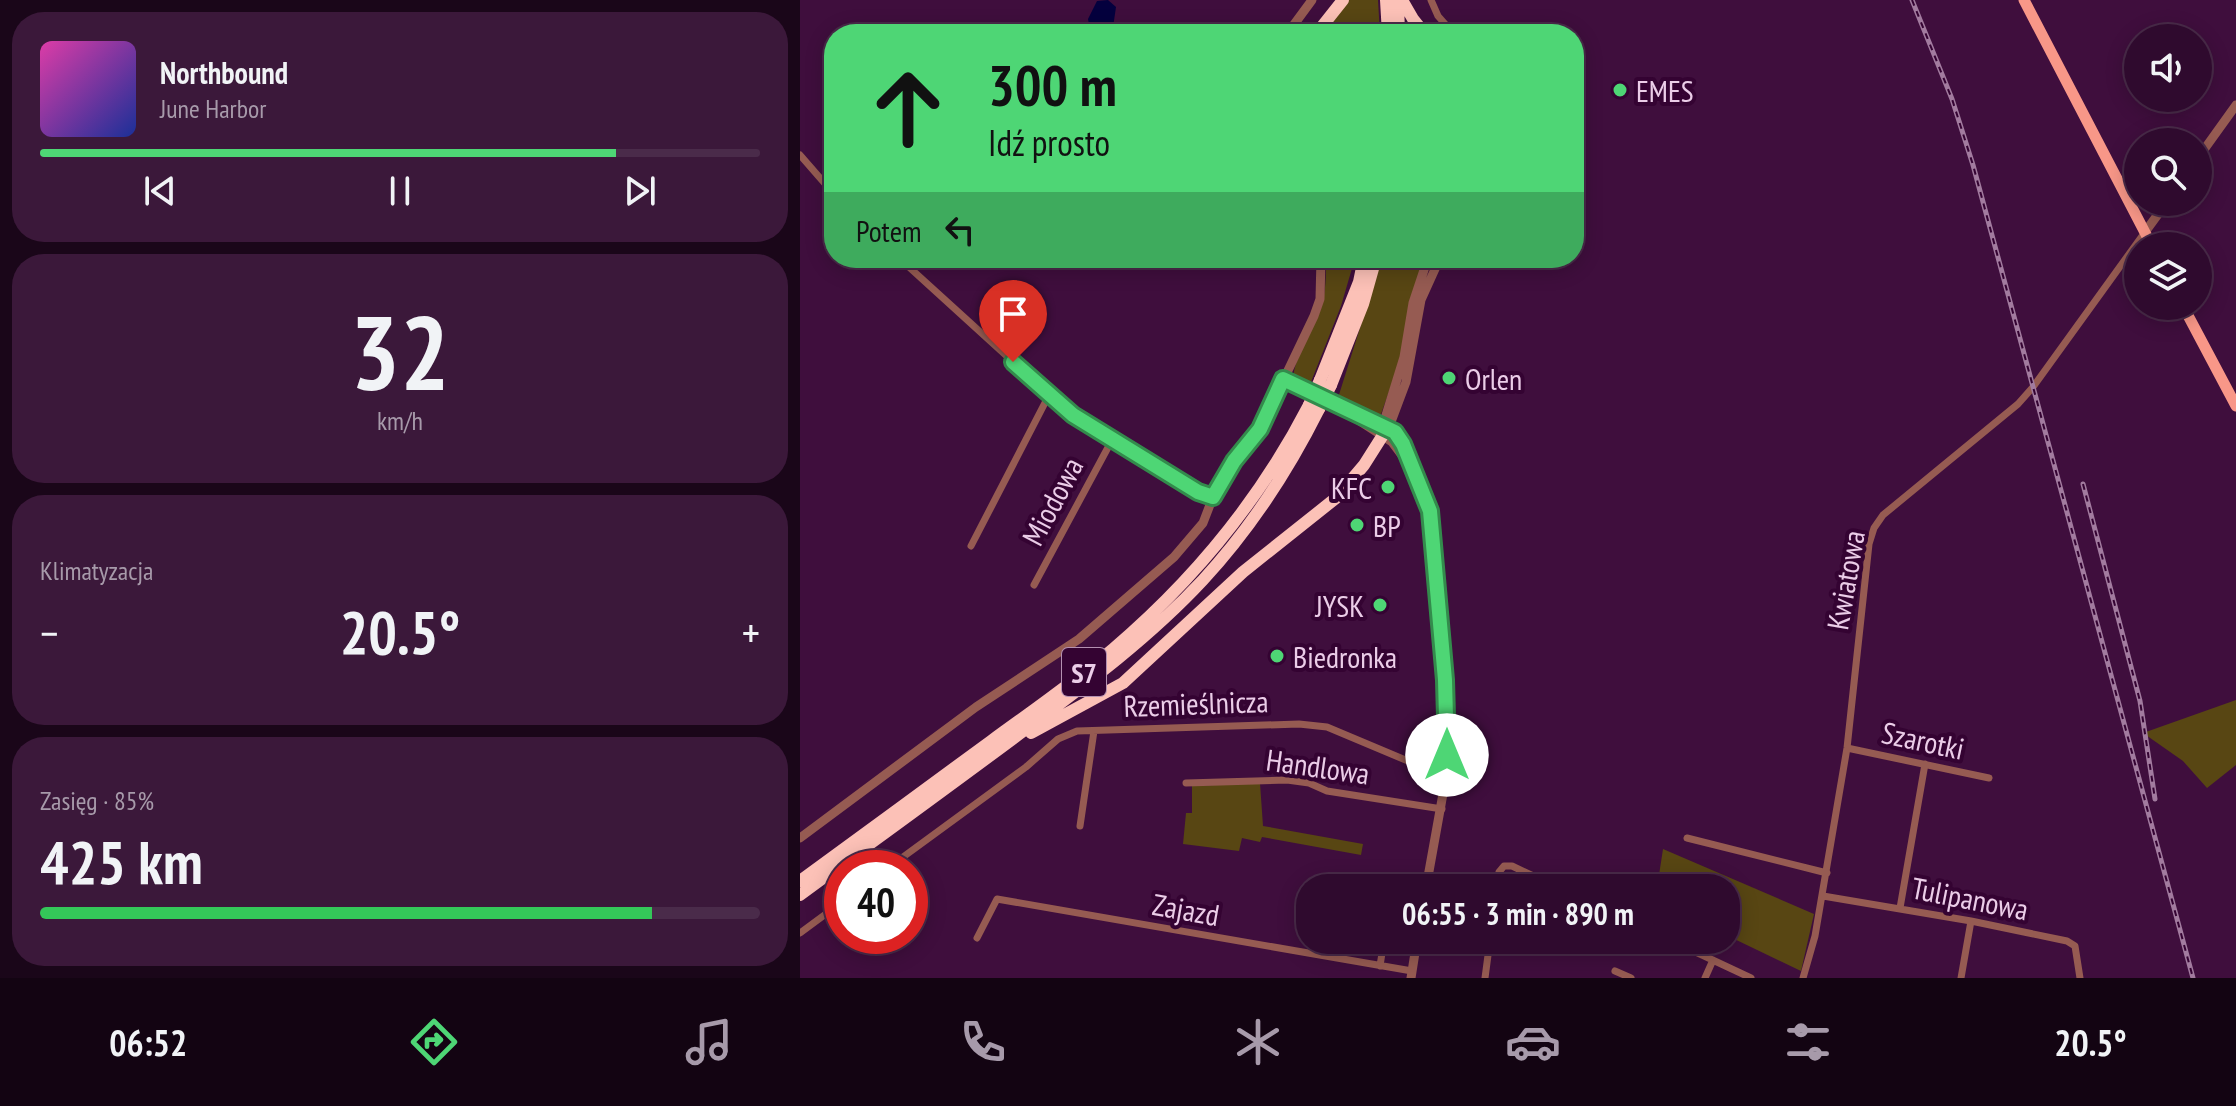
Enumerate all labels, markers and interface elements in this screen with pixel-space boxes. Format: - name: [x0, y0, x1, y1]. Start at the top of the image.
- map controls: [2124, 24, 2212, 320]
- button: sound: [2124, 24, 2212, 112]
- text: 300 m: [988, 49, 1117, 121]
- text: Northbound: [160, 53, 288, 92]
- icon: ahead: [856, 56, 960, 160]
- place label: EMES: [1636, 71, 1694, 110]
- marker: EMES: [1611, 81, 1629, 99]
- text: June Harbor: [160, 92, 266, 125]
- text: Idź prosto: [988, 119, 1110, 166]
- button: search: [2124, 128, 2212, 216]
- icon: previous: [138, 169, 182, 213]
- icon: pause: [378, 169, 422, 213]
- icon: next: [618, 169, 662, 213]
- icon: left: [938, 208, 982, 252]
- text: Potem: [856, 211, 922, 250]
- button: layers: [2124, 232, 2212, 320]
- pin: [979, 280, 1047, 362]
- text: 32: [350, 284, 450, 419]
- icon: arrive: [991, 292, 1035, 336]
- place label: Orlen: [1465, 359, 1522, 398]
- marker: Orlen: [1440, 369, 1458, 387]
- text: km/h: [377, 404, 423, 437]
- street label: Miodowa: [1013, 450, 1091, 552]
- place label: KFC: [1331, 468, 1372, 507]
- marker: KFC: [1379, 478, 1397, 496]
- place label: BP: [1373, 506, 1401, 545]
- marker: BP: [1348, 516, 1366, 534]
- street label: Kwiatowa: [1817, 527, 1873, 633]
- text: Klimatyzacja: [40, 554, 153, 587]
- place label: JYSK: [1314, 586, 1364, 625]
- text: 20.5°: [340, 593, 460, 671]
- marker: JYSK: [1371, 596, 1389, 614]
- text: −: [40, 604, 58, 661]
- text: +: [742, 604, 760, 661]
- place label: Biedronka: [1293, 637, 1397, 676]
- marker: Biedronka: [1268, 647, 1286, 665]
- road number: S7: [1062, 648, 1106, 696]
- street label: Rzemieślnicza: [1123, 681, 1269, 725]
- street label: Szarotki: [1878, 712, 1968, 768]
- position arrow: [1405, 713, 1489, 797]
- street label: Handlowa: [1264, 739, 1372, 793]
- text: Zasięg · 85%: [40, 784, 154, 817]
- text: 425 km: [40, 823, 203, 901]
- speed limit sign: 40: [824, 850, 928, 954]
- street label: Tulipanowa: [1908, 868, 2032, 928]
- street label: Zajazd: [1150, 884, 1222, 934]
- text: 06:55 · 3 min · 890 m: [1402, 894, 1634, 933]
- icon: directions: [406, 1014, 462, 1070]
- icon: music: [681, 1014, 737, 1070]
- icon: phone: [955, 1014, 1011, 1070]
- icon: climate: [1230, 1014, 1286, 1070]
- icon: car: [1505, 1014, 1561, 1070]
- icon: filters: [1780, 1014, 1836, 1070]
- text: 06:52: [109, 1019, 187, 1066]
- text: 20.5°: [2054, 1019, 2127, 1066]

